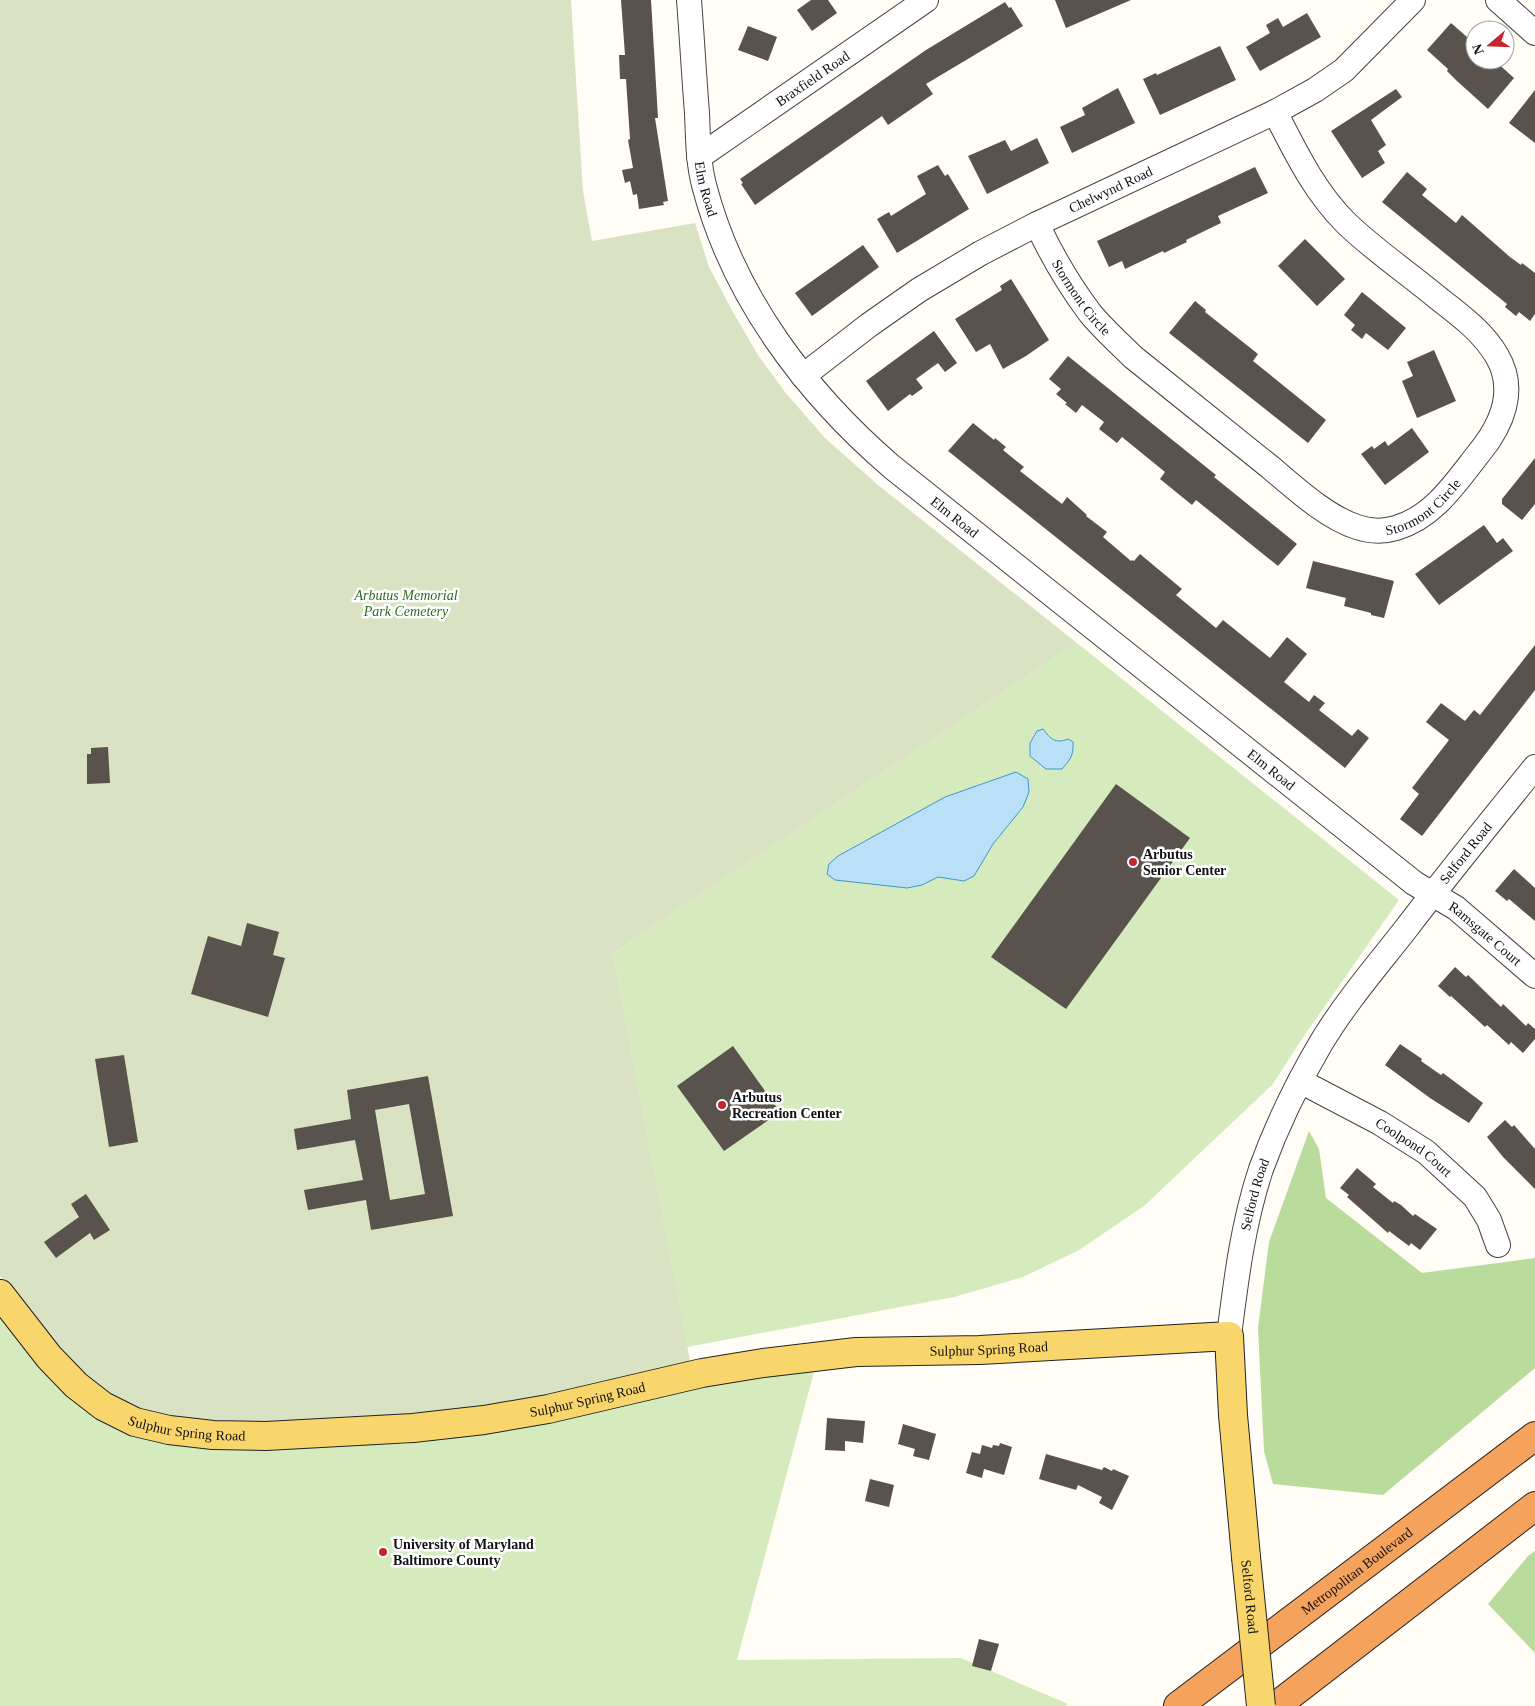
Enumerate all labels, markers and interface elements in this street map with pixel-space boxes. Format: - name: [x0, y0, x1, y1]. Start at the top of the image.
- north arrow: [1465, 20, 1515, 70]
- text: N: [1469, 42, 1487, 56]
- street label: Braxfield Road: [773, 48, 852, 110]
- street label: Elm Road: [692, 161, 720, 219]
- street label: Chelwynd Road: [1067, 164, 1155, 216]
- street label: Stormont Circle: [1049, 257, 1113, 339]
- street label: Stormont Circle: [1384, 476, 1464, 538]
- street label: Elm Road: [928, 494, 981, 541]
- park label: Arbutus Memorial Park Cemetery: [353, 588, 458, 619]
- street label: Elm Road: [1244, 746, 1298, 793]
- street label: Selford Road: [1437, 820, 1495, 887]
- place label: Arbutus Senior Center: [1143, 847, 1226, 878]
- marker: Arbutus Senior Center: [1127, 856, 1139, 868]
- street label: Ramsgate Court: [1446, 899, 1524, 969]
- place label: Arbutus Recreation Center: [732, 1090, 842, 1121]
- marker: Arbutus Recreation Center: [716, 1099, 728, 1111]
- street label: Coolpond Court: [1373, 1115, 1455, 1180]
- street label: Selford Road: [1238, 1156, 1272, 1232]
- street label: Sulphur Spring Road: [930, 1339, 1048, 1359]
- street label: Sulphur Spring Road: [528, 1380, 647, 1420]
- street label: Sulphur Spring Road: [125, 1413, 245, 1444]
- street label: Metropolitan Boulevard: [1299, 1525, 1415, 1618]
- place label: University of Maryland Baltimore County: [393, 1537, 534, 1568]
- marker: University of Maryland Baltimore County: [377, 1546, 389, 1558]
- street label: Selford Road: [1238, 1559, 1261, 1635]

